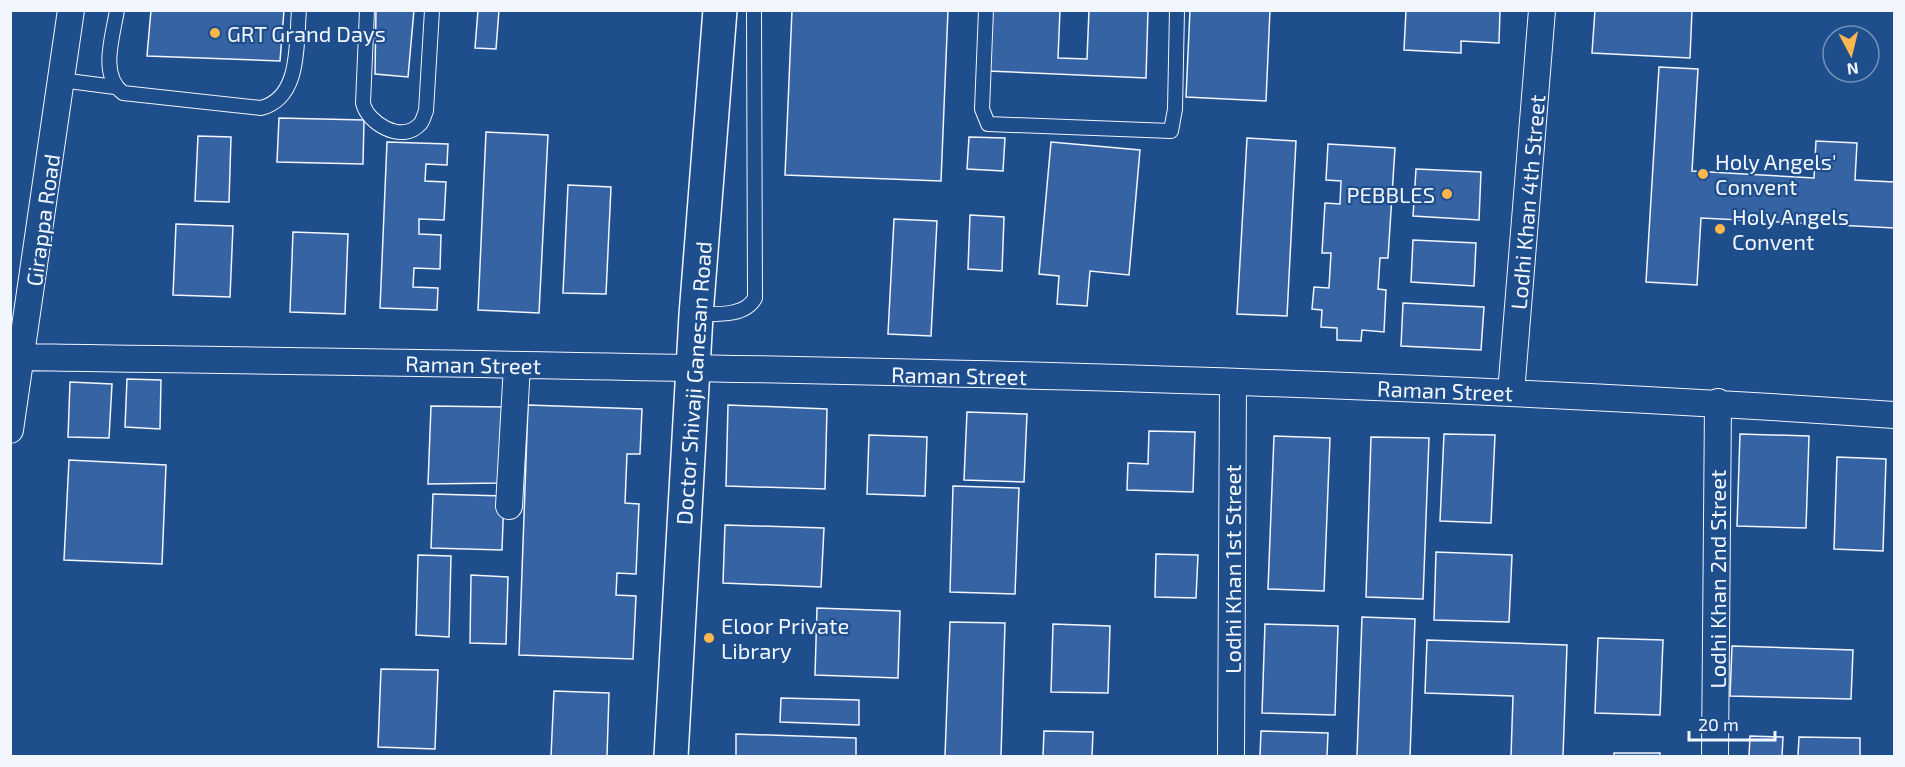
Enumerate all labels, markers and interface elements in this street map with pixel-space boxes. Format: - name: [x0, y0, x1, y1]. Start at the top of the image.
- place label: GRT Grand Days: [227, 20, 386, 46]
- north arrow: [1821, 24, 1881, 84]
- marker: GRT Grand Days: [208, 26, 222, 40]
- text: N: [1846, 59, 1860, 80]
- street label: Lodhi Khan 4th Street: [1505, 93, 1549, 311]
- place label: Holy Angels' Convent: [1715, 148, 1837, 199]
- street label: Girappa Road: [20, 152, 64, 288]
- marker: Holy Angels' Convent: [1696, 167, 1710, 181]
- place label: PEBBLES: [1346, 181, 1435, 207]
- marker: PEBBLES: [1440, 187, 1454, 201]
- place label: Holy Angels Convent: [1732, 203, 1849, 254]
- marker: Holy Angels Convent: [1713, 222, 1727, 236]
- street label: Doctor Shivaji Ganesan Road: [670, 240, 717, 526]
- street label: Raman Street: [405, 350, 541, 378]
- street label: Raman Street: [891, 361, 1027, 389]
- street label: Raman Street: [1377, 375, 1513, 405]
- street label: Lodhi Khan 1st Street: [1219, 464, 1245, 674]
- street label: Lodhi Khan 2nd Street: [1704, 470, 1730, 688]
- place label: Eloor Private Library: [721, 612, 849, 663]
- marker: Eloor Private Library: [702, 631, 716, 645]
- scale bar: [1689, 704, 1774, 742]
- text: 20 m: [1698, 713, 1739, 735]

